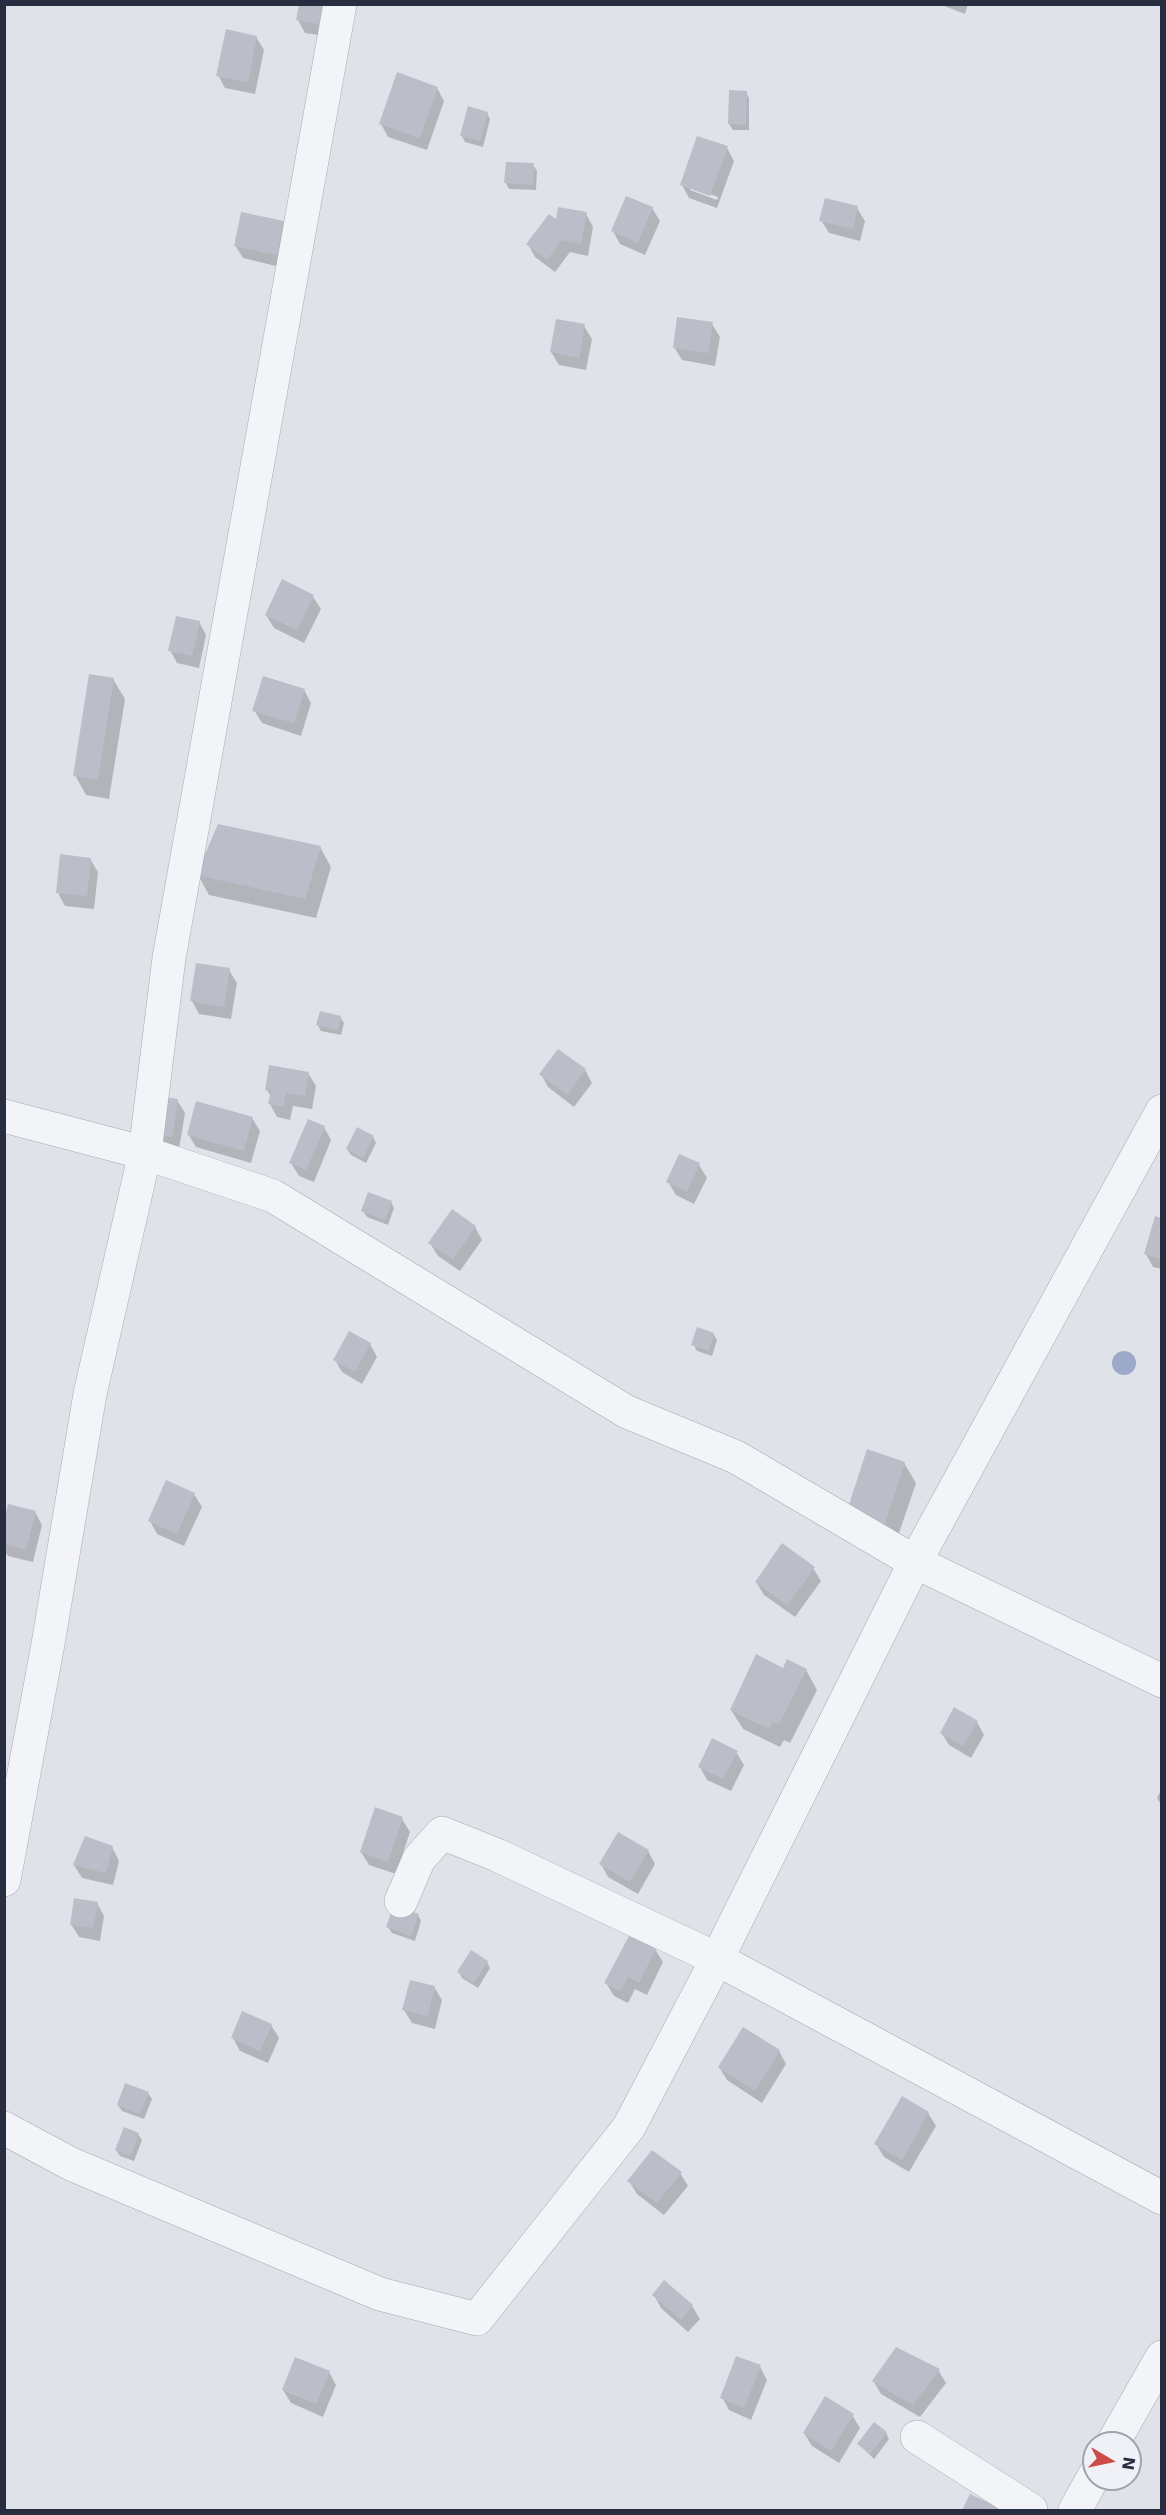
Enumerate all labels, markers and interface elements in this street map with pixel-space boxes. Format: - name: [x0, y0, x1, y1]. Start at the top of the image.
- north arrow: [1082, 2431, 1142, 2491]
- text: N: [1118, 2455, 1139, 2472]

